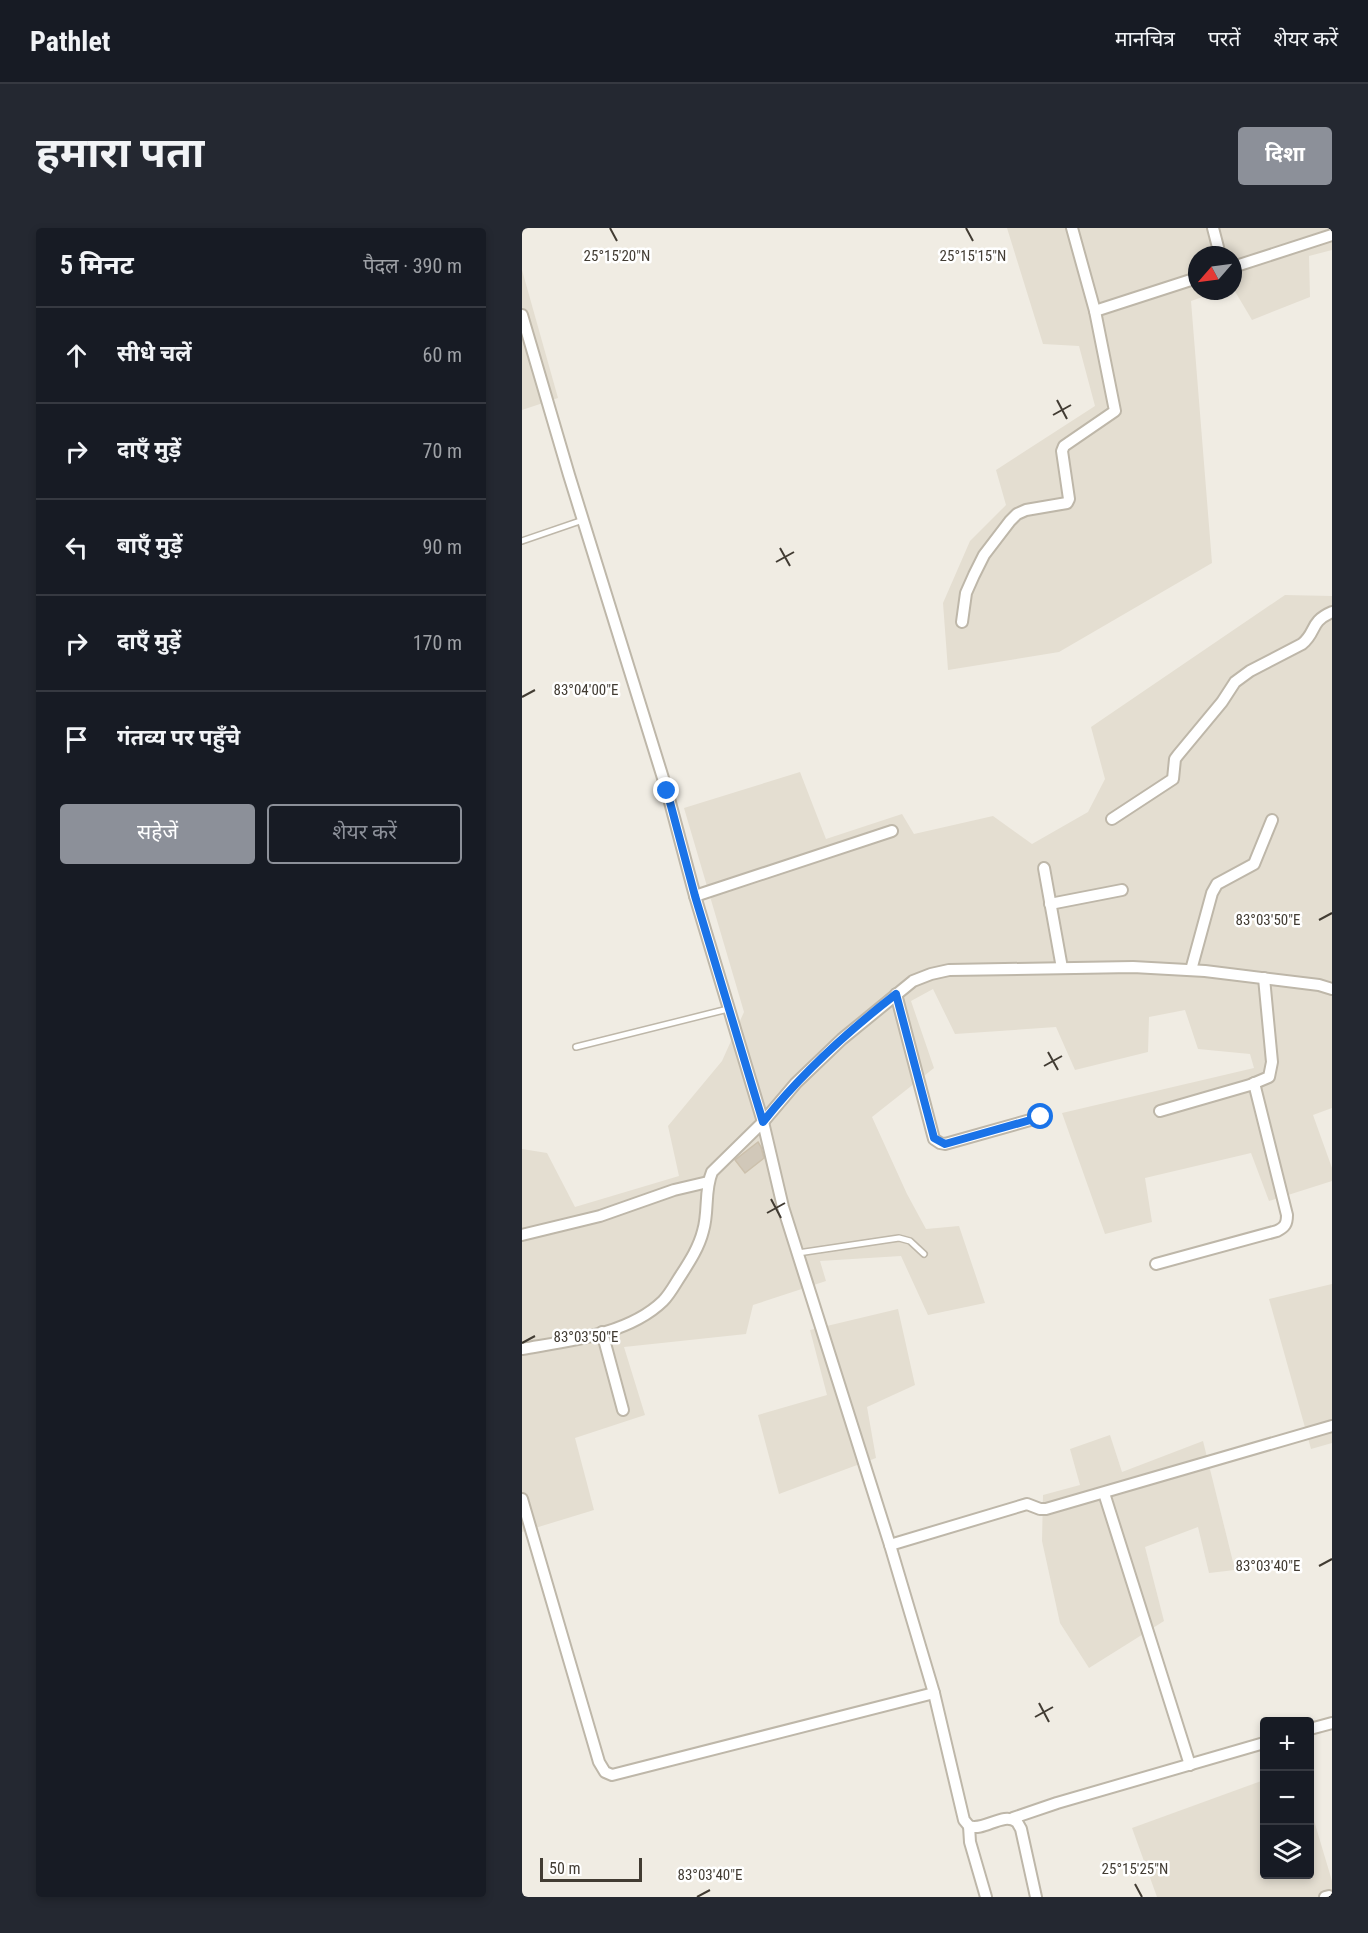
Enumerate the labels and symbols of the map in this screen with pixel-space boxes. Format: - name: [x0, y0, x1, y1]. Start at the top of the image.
- north arrow: [1188, 246, 1242, 300]
- text: 25°15'20"N: [584, 247, 650, 265]
- text: 25°15'15"N: [940, 247, 1006, 265]
- text: 83°04'00"E: [554, 681, 618, 699]
- route end: [653, 777, 679, 803]
- text: 83°03'50"E: [1236, 911, 1300, 929]
- route start: [1027, 1103, 1053, 1129]
- text: 83°03'50"E: [554, 1328, 618, 1346]
- text: 83°03'40"E: [1236, 1557, 1300, 1575]
- scale bar: [540, 1855, 642, 1882]
- text: 25°15'25"N: [1102, 1860, 1168, 1878]
- text: 83°03'40"E: [678, 1866, 742, 1884]

